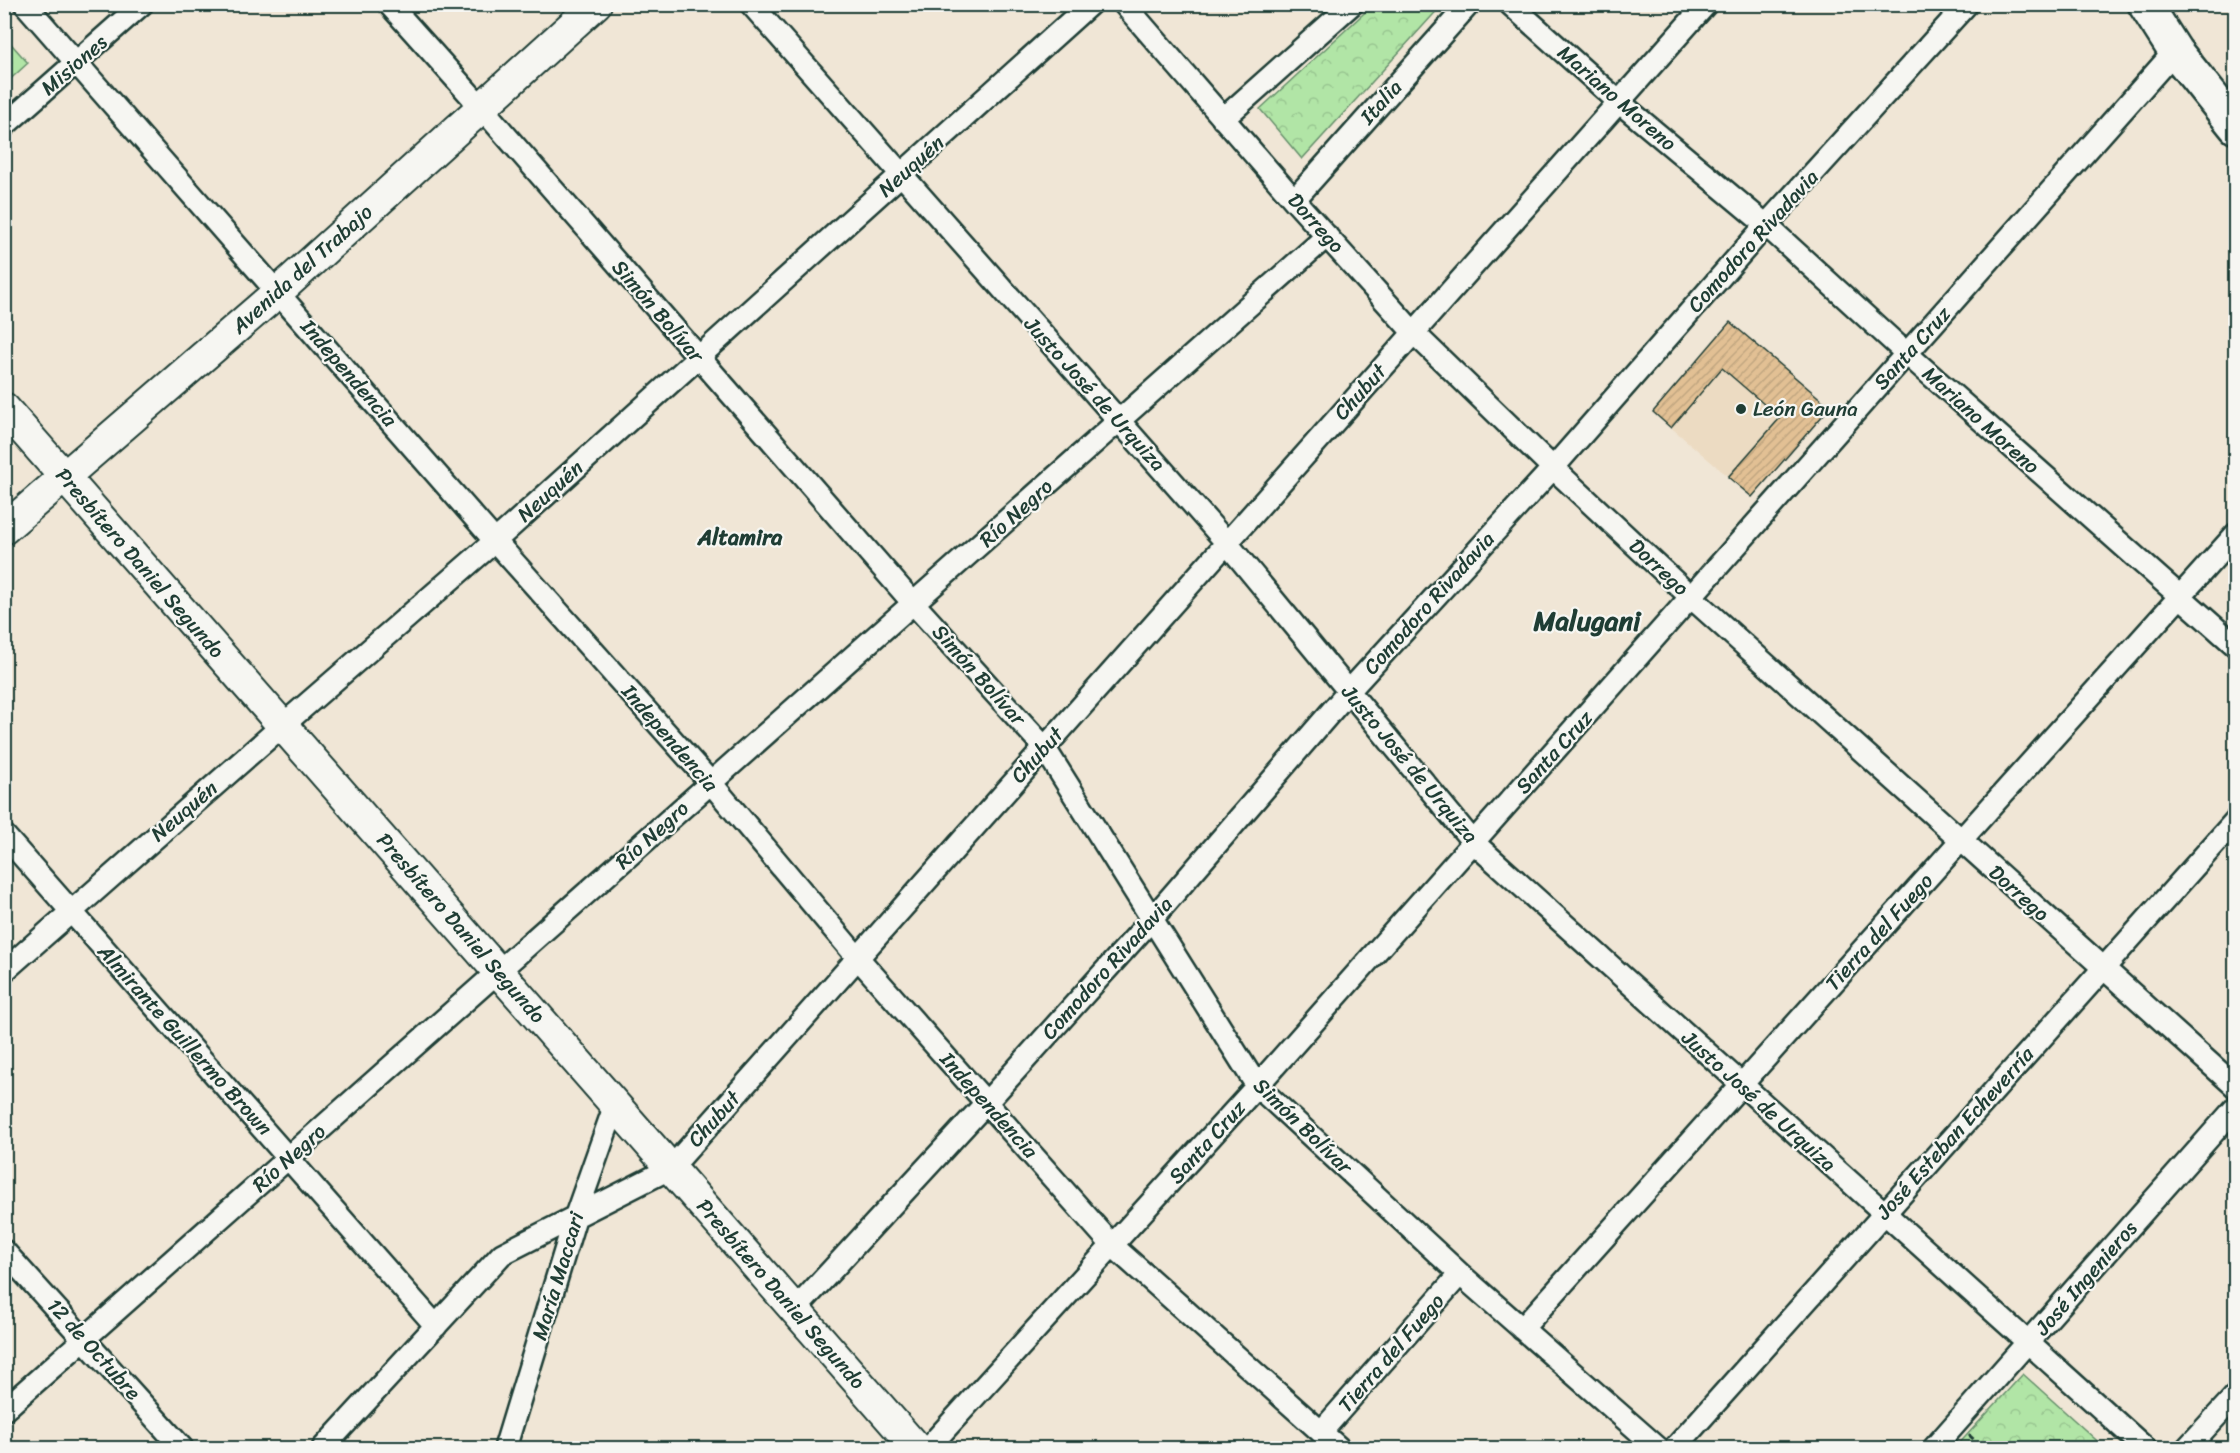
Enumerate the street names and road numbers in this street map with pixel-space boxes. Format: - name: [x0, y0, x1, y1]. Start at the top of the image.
- street label: Misiones: [32, 24, 117, 105]
- street label: Mariano Moreno: [1548, 35, 1686, 161]
- street label: Italia: [1349, 70, 1412, 134]
- street label: Neuquén: [868, 125, 954, 207]
- street label: Comodoro Rivadavia: [1678, 160, 1829, 322]
- street label: Dorrego: [1278, 183, 1354, 263]
- street label: Avenida del Trabajo: [221, 194, 382, 344]
- street label: Simón Bolívar: [602, 250, 715, 373]
- street label: Santa Cruz: [1863, 296, 1961, 399]
- street label: Justo José de Urquiza: [1014, 307, 1176, 481]
- street label: Independencia: [290, 309, 408, 436]
- street label: Chubut: [1324, 354, 1397, 429]
- street label: Mariano Moreno: [1913, 356, 2049, 484]
- street label: Neuquén: [507, 450, 593, 532]
- street label: Presbítero Daniel Segundo: [46, 459, 234, 667]
- street label: Río Negro: [970, 469, 1062, 557]
- street label: Comodoro Rivadavia: [1354, 522, 1505, 684]
- street label: Dorrego: [1620, 528, 1698, 606]
- street label: Simón Bolívar: [922, 615, 1037, 736]
- street label: Independencia: [611, 674, 729, 801]
- street label: Justo José de Urquiza: [1331, 675, 1489, 853]
- street label: Santa Cruz: [1505, 700, 1603, 803]
- street label: Chubut: [1001, 717, 1074, 792]
- street label: Neuquén: [141, 770, 227, 852]
- street label: Río Negro: [606, 791, 698, 879]
- street label: Presbítero Daniel Segundo: [367, 824, 555, 1032]
- street label: Dorrego: [1979, 855, 2059, 931]
- street label: Tierra del Fuego: [1815, 864, 1943, 1000]
- street label: Comodoro Rivadavia: [1032, 887, 1183, 1049]
- street label: Almirante Guillermo Brown: [87, 934, 282, 1145]
- street label: Justo José de Urquiza: [1672, 1020, 1846, 1182]
- street label: José Esteban Echeverría: [1866, 1037, 2044, 1229]
- street label: Independencia: [929, 1042, 1048, 1168]
- street label: Simón Bolívar: [1244, 1068, 1363, 1185]
- street label: Chubut: [678, 1081, 751, 1156]
- street label: Santa Cruz: [1158, 1090, 1256, 1193]
- street label: Río Negro: [243, 1114, 335, 1202]
- street label: Presbítero Daniel Segundo: [687, 1190, 875, 1398]
- street label: María Maccari: [520, 1206, 596, 1345]
- street label: José Ingenieros: [2024, 1211, 2147, 1345]
- street label: Tierra del Fuego: [1328, 1284, 1454, 1422]
- street label: 12 de Octubre: [37, 1289, 151, 1409]

